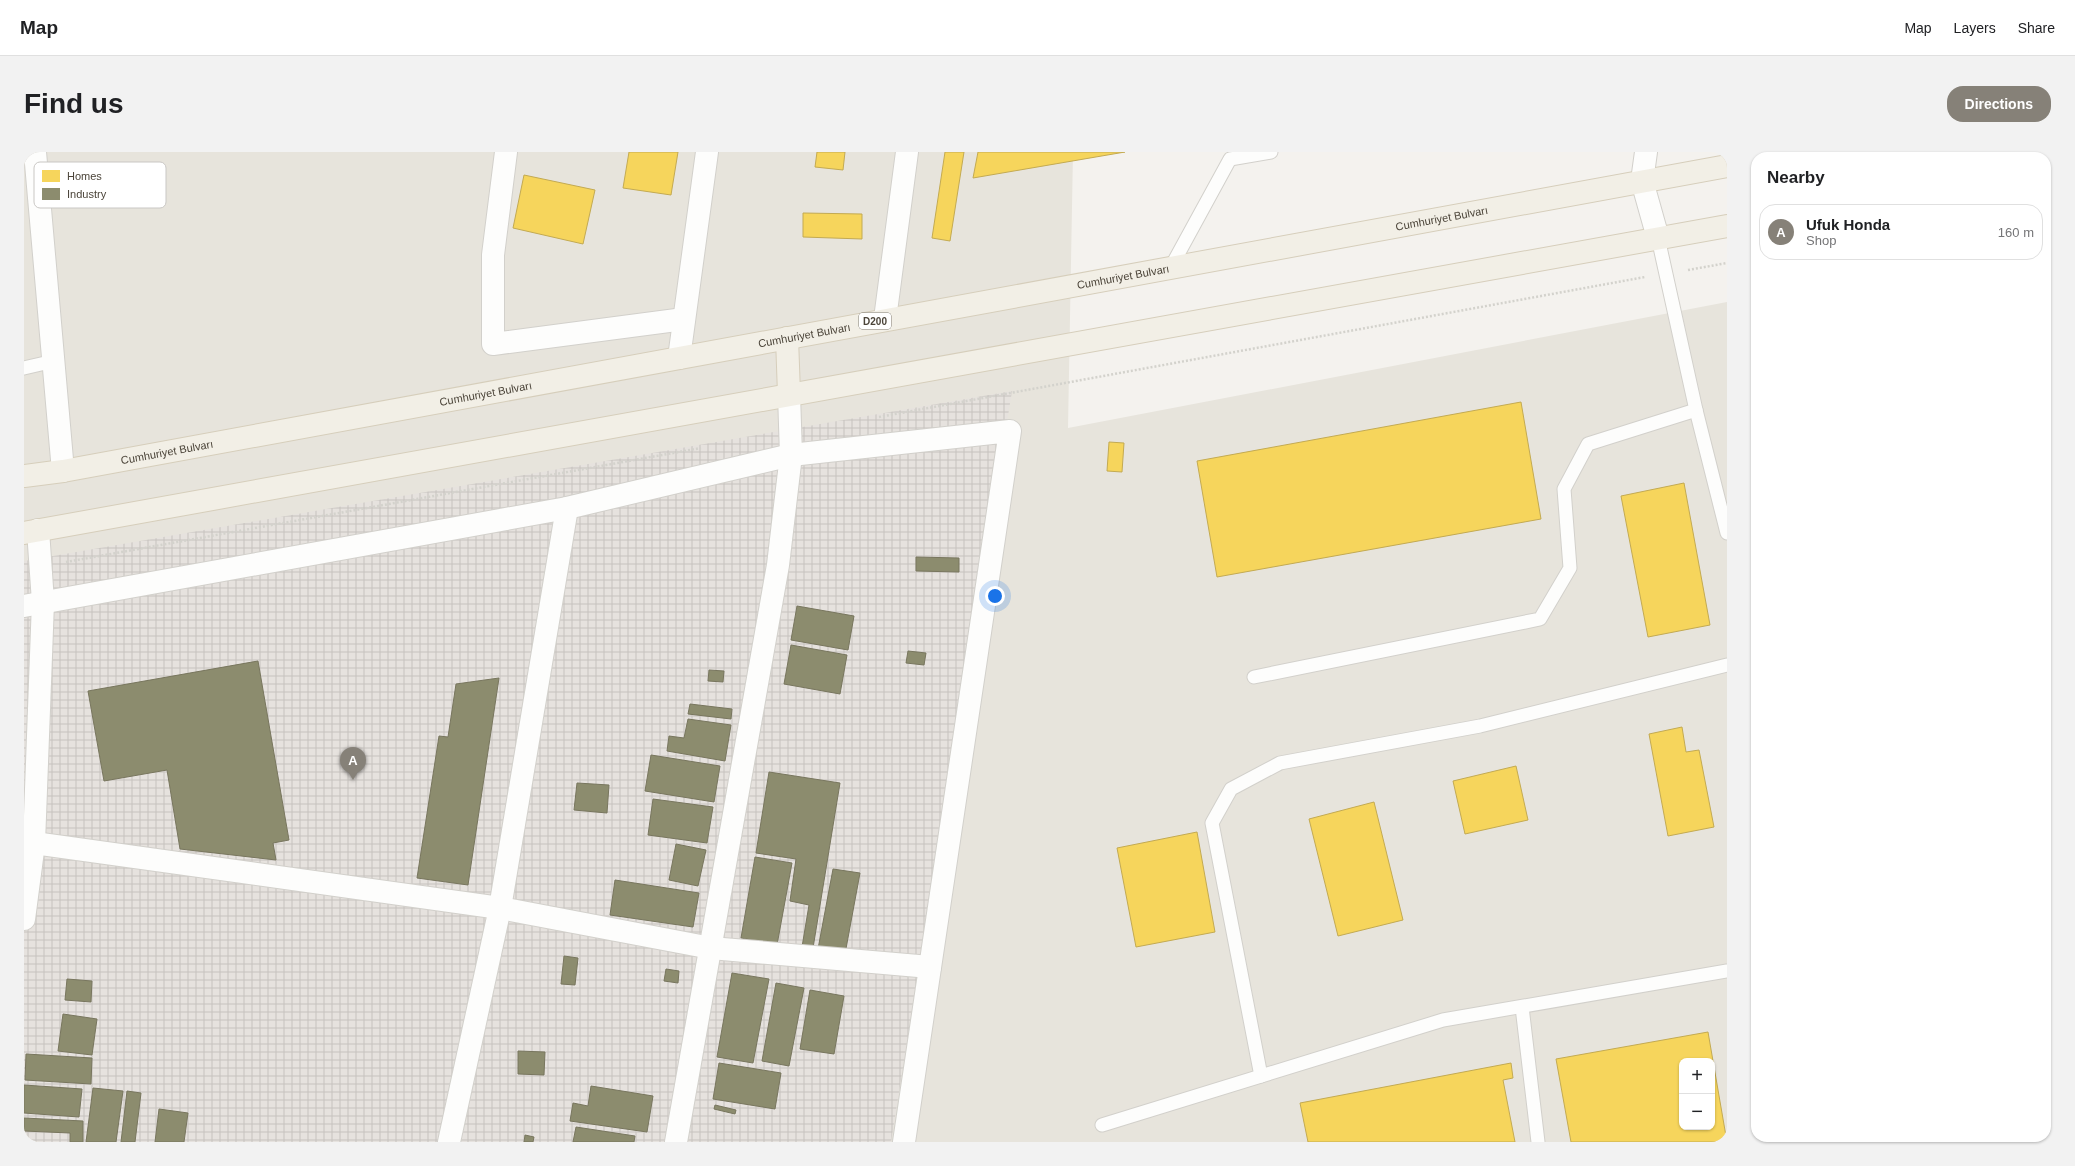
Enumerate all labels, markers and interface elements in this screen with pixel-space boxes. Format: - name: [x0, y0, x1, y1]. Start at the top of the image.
- text: Map: [20, 17, 58, 38]
- text: Map: [1904, 20, 1932, 36]
- text: Layers: [1954, 20, 1996, 36]
- text: Share: [2018, 20, 2055, 36]
- button: Directions: [1947, 86, 2051, 122]
- text: Find us: [24, 88, 124, 119]
- legend: [34, 162, 166, 208]
- text: Nearby: [1767, 168, 1825, 187]
- text: Homes: [67, 170, 102, 182]
- text: Industry: [67, 188, 107, 200]
- street label: Cumhuriyet Bulvarı: [1395, 204, 1489, 233]
- text: Ufuk Honda: [1806, 216, 1890, 233]
- text: A: [1776, 225, 1786, 240]
- text: 160 m: [1998, 225, 2034, 240]
- text: Shop: [1806, 233, 1836, 248]
- street label: Cumhuriyet Bulvarı: [1076, 262, 1170, 291]
- road number: D200: [859, 313, 891, 329]
- street label: Cumhuriyet Bulvarı: [757, 321, 851, 349]
- street label: Cumhuriyet Bulvarı: [438, 379, 533, 408]
- street label: Cumhuriyet Bulvarı: [120, 438, 214, 466]
- your location: [985, 586, 1005, 606]
- pin: A: [340, 747, 366, 780]
- map controls: [1679, 1058, 1715, 1130]
- button: +: [1679, 1058, 1715, 1094]
- button: −: [1679, 1094, 1715, 1130]

